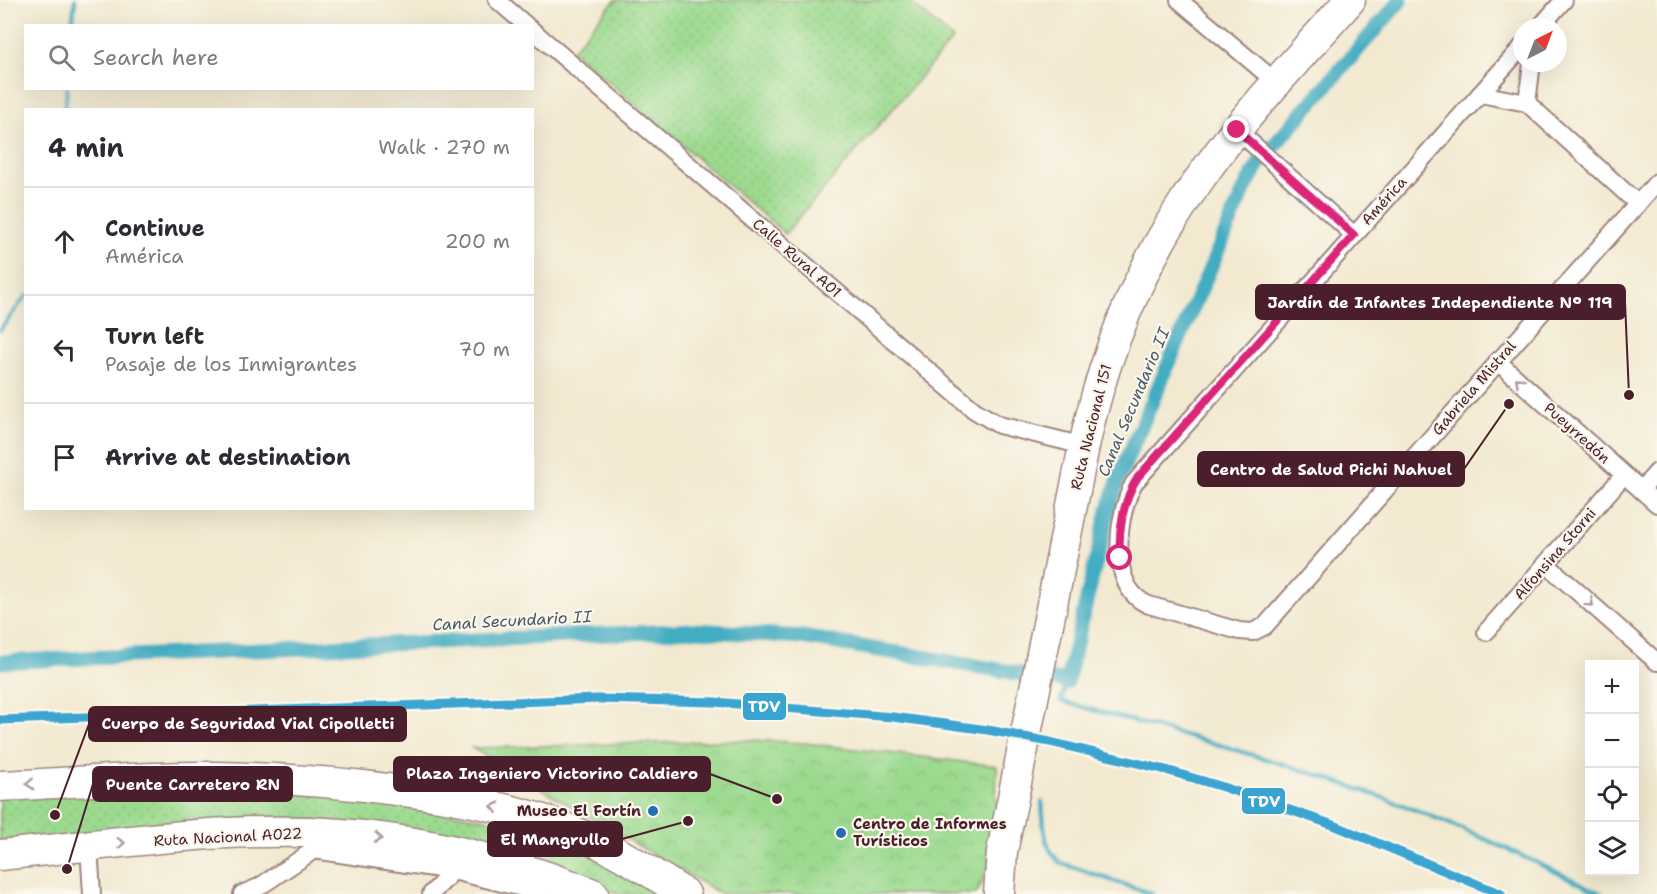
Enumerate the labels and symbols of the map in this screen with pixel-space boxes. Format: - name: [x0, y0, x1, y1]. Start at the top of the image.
- north arrow: [1513, 18, 1567, 72]
- route end: [1223, 116, 1249, 142]
- street label: América: [1357, 172, 1412, 230]
- street label: Calle Rural A01: [748, 214, 846, 302]
- callout: Jardín de Infantes Independiente N° 119: [1256, 285, 1625, 319]
- text: Jardín de Infantes Independiente N° 119: [1267, 292, 1613, 313]
- water label: Canal Secundario II: [1093, 324, 1175, 480]
- street label: Gabriela Mistral: [1427, 336, 1521, 439]
- street label: Ruta Nacional 151: [1066, 362, 1116, 492]
- one-way arrow: [1515, 377, 1526, 388]
- street label: Pueyrredón: [1540, 398, 1614, 468]
- callout: Centro de Salud Pichi Nahuel: [1198, 452, 1464, 486]
- text: Centro de Salud Pichi Nahuel: [1210, 459, 1452, 480]
- street label: Alfonsina Storni: [1509, 504, 1601, 604]
- route start: [1106, 544, 1132, 570]
- one-way arrow: [1583, 595, 1594, 606]
- water label: Canal Secundario II: [432, 606, 593, 635]
- line badge: TDV: [742, 692, 787, 721]
- text: TDV: [748, 696, 781, 717]
- callout: Cuerpo de Seguridad Vial Cipolletti: [89, 707, 406, 741]
- text: Cuerpo de Seguridad Vial Cipolletti: [102, 713, 395, 734]
- callout: Plaza Ingeniero Victorino Caldiero: [394, 757, 710, 791]
- text: Plaza Ingeniero Victorino Caldiero: [406, 763, 698, 784]
- callout: Puente Carretero RN: [93, 767, 292, 801]
- text: Puente Carretero RN: [106, 774, 280, 795]
- one-way arrow: [25, 778, 34, 791]
- line badge: TDV: [1241, 787, 1286, 815]
- text: TDV: [1248, 791, 1281, 812]
- one-way arrow: [491, 801, 501, 814]
- place label: Museo El Fortín: [517, 801, 641, 821]
- marker: Museo El Fortín: [646, 804, 660, 818]
- place label: Centro de Informes Turísticos: [853, 814, 1007, 851]
- callout: El Mangrullo: [488, 822, 622, 856]
- street label: Ruta Nacional A022: [153, 823, 303, 851]
- marker: Centro de Informes Turísticos: [834, 826, 848, 840]
- text: El Mangrullo: [500, 829, 610, 850]
- one-way arrow: [374, 831, 383, 844]
- one-way arrow: [116, 837, 125, 850]

